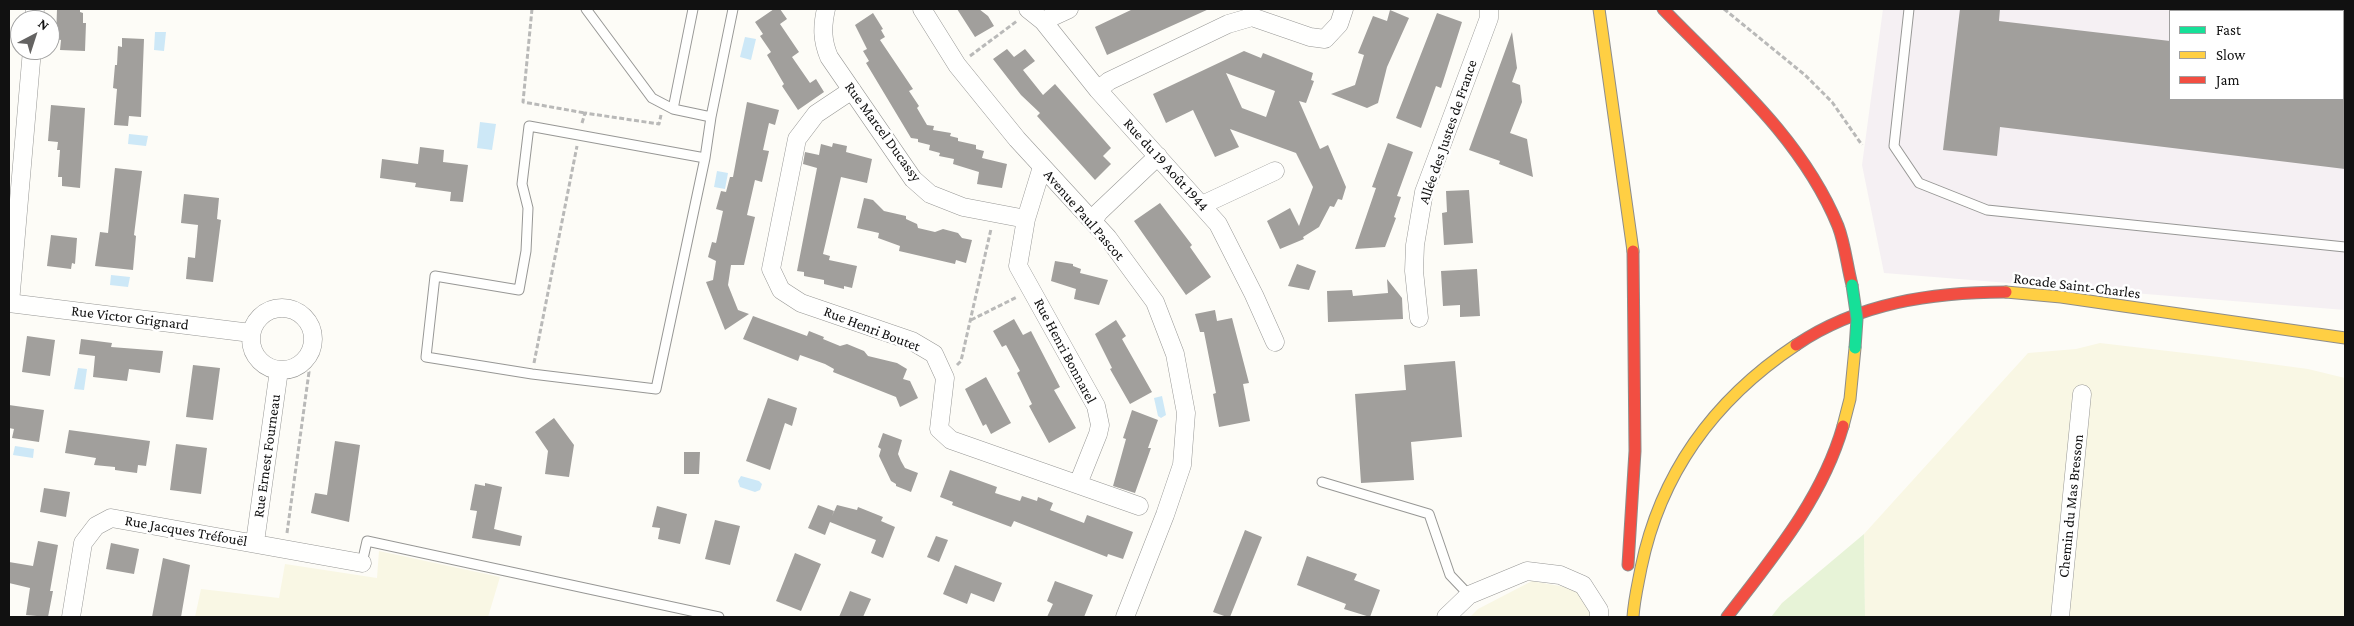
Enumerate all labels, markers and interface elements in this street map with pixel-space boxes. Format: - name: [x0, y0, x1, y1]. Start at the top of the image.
- north arrow: [10, 10, 60, 60]
- legend: [2169, 10, 2344, 100]
- text: N: [35, 15, 53, 33]
- text: Fast: [2216, 22, 2241, 38]
- text: Slow: [2216, 47, 2245, 63]
- street label: Allée des Justes de France: [1415, 57, 1481, 207]
- text: Jam: [2216, 72, 2239, 88]
- street label: Rue Marcel Ducassy: [841, 79, 925, 185]
- street label: Rue du 19 Août 1944: [1119, 115, 1213, 215]
- street label: Avenue Paul Pascot: [1040, 166, 1128, 264]
- street label: Rocade Saint-Charles: [2012, 269, 2142, 303]
- street label: Rue Henri Bonnarel: [1030, 295, 1100, 407]
- street label: Rue Victor Grignard: [70, 302, 190, 334]
- street label: Rue Henri Boutet: [821, 302, 923, 356]
- street label: Rue Ernest Fourneau: [249, 393, 285, 519]
- street label: Chemin du Mas Bresson: [2055, 433, 2087, 579]
- street label: Rue Jacques Tréfouël: [123, 511, 249, 551]

